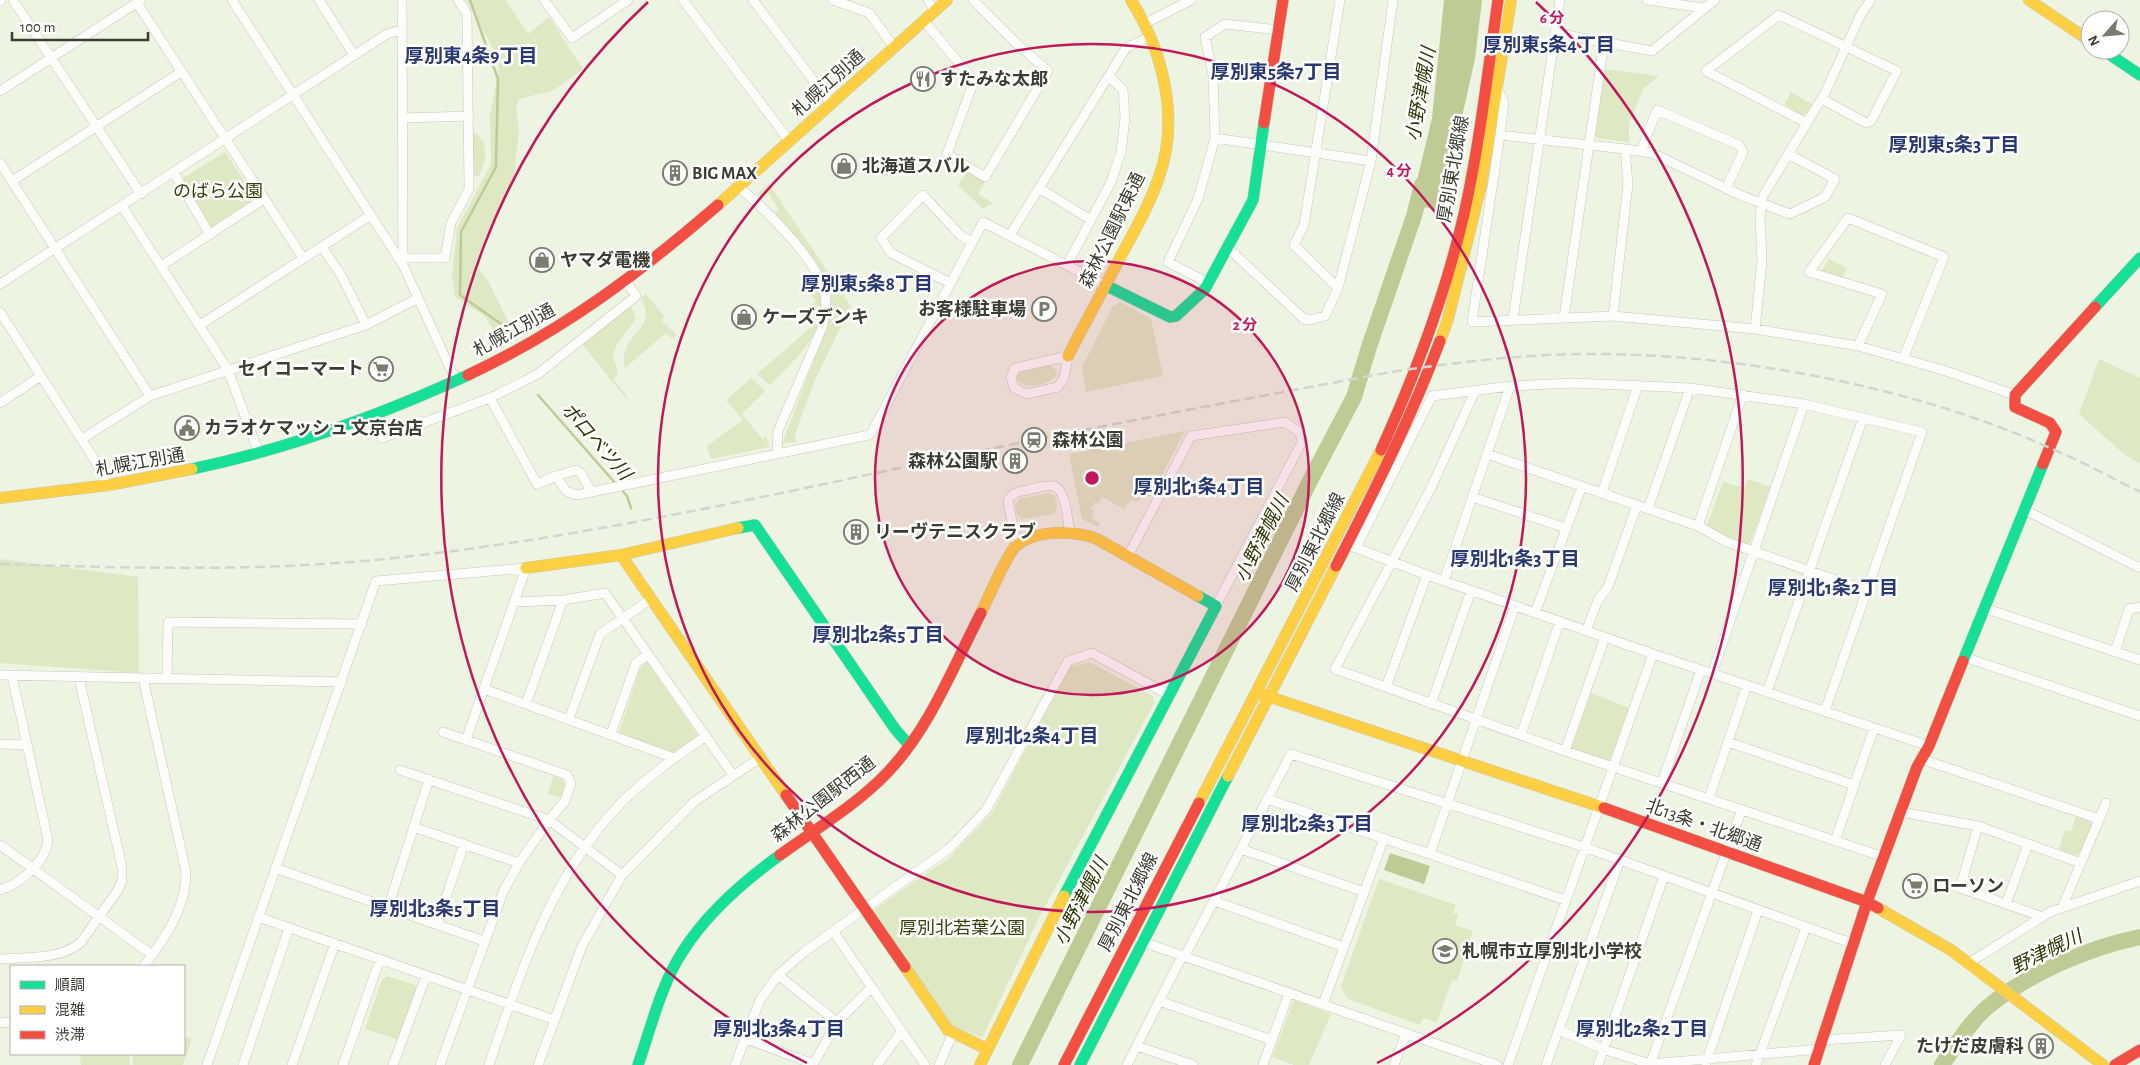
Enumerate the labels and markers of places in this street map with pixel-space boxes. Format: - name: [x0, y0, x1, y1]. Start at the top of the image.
- restaurant icon: すたみな太郎: [910, 66, 936, 92]
- place label: すたみな太郎: [940, 70, 1048, 89]
- shop icon: 北海道スバル: [831, 153, 857, 179]
- place label: 北海道スバル: [862, 156, 970, 176]
- building icon: BIG MAX: [662, 160, 688, 186]
- place label: BIG MAX: [692, 165, 757, 183]
- shop icon: ヤマダ電機: [529, 247, 555, 273]
- place label: ヤマダ電機: [560, 250, 651, 270]
- parking icon: お客様駐車場: [1031, 296, 1057, 322]
- place label: お客様駐車場: [918, 299, 1026, 319]
- shop icon: ケーズデンキ: [731, 304, 757, 330]
- place label: ケーズデンキ: [762, 307, 869, 327]
- supermarket icon: セイコーマート: [368, 356, 394, 382]
- place label: セイコーマート: [238, 360, 364, 379]
- public building icon: カラオケマッシュ 文京台店: [174, 415, 200, 441]
- place label: カラオケマッシュ 文京台店: [204, 418, 423, 438]
- station icon: 森林公園: [1021, 427, 1047, 453]
- place label: 森林公園: [1052, 430, 1124, 450]
- building icon: 森林公園駅: [1002, 448, 1028, 474]
- place label: 森林公園駅: [908, 451, 998, 471]
- centre of rings: [1083, 469, 1101, 487]
- building icon: リーヴテニスクラブ: [843, 519, 869, 545]
- place label: リーヴテニスクラブ: [874, 521, 1036, 542]
- supermarket icon: ローソン: [1902, 873, 1928, 899]
- place label: ローソン: [1932, 878, 2004, 896]
- school or university icon: 札幌市立厚別北小学校: [1432, 938, 1458, 964]
- place label: 札幌市立厚別北小学校: [1462, 941, 1642, 961]
- building icon: たけだ皮膚科: [2028, 1033, 2054, 1059]
- place label: たけだ皮膚科: [1916, 1037, 2024, 1056]

